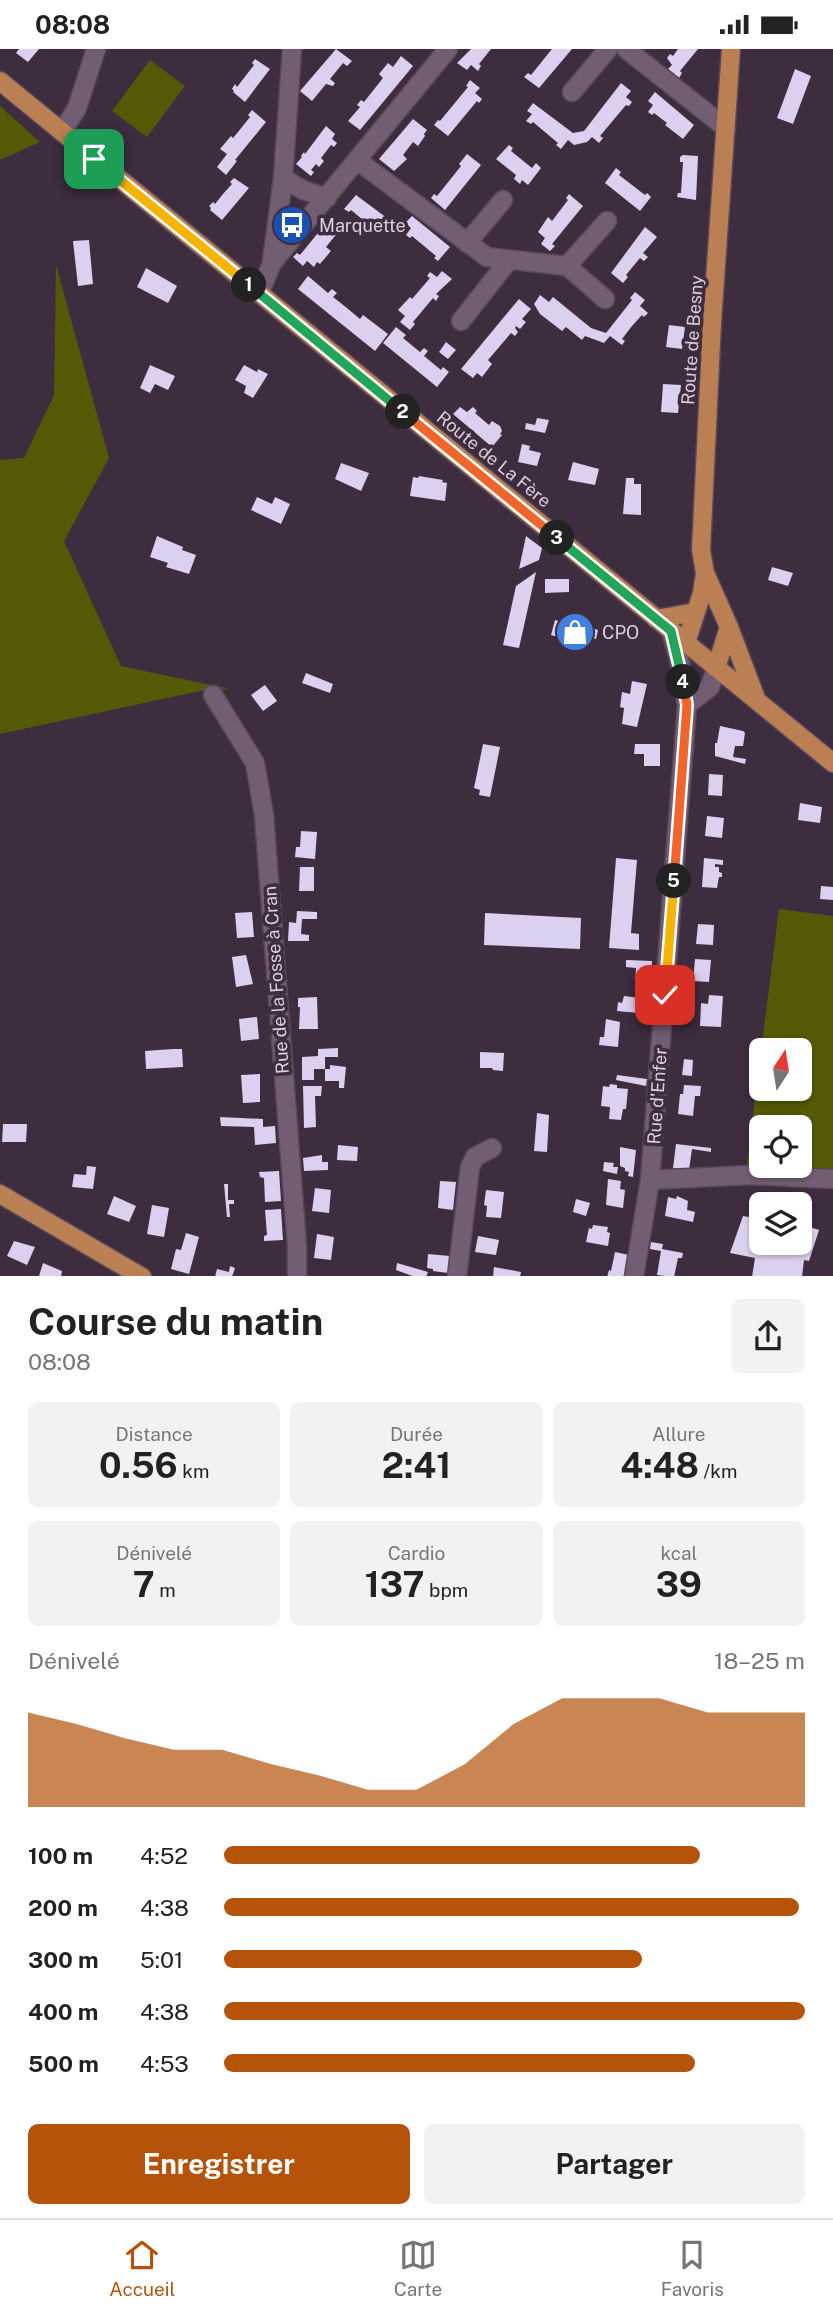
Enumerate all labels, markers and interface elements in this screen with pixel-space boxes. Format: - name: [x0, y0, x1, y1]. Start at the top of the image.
- text: 08:08: [35, 9, 110, 40]
- pin: [64, 129, 124, 189]
- icon: arrive: [75, 140, 113, 178]
- bus stop icon: Marquette: [271, 204, 313, 246]
- place label: Marquette: [319, 215, 406, 236]
- pin: 1: [232, 267, 266, 303]
- text: 1: [244, 273, 253, 295]
- street label: Route de Besny: [677, 274, 707, 405]
- pin: 2: [386, 395, 420, 429]
- text: 2: [396, 400, 409, 422]
- street label: Route de La Fère: [433, 407, 555, 511]
- pin: 3: [540, 521, 574, 555]
- text: 3: [550, 526, 563, 548]
- shop icon: CPO: [554, 611, 596, 653]
- place label: CPO: [602, 622, 639, 643]
- pin: 4: [666, 665, 700, 699]
- text: 4: [676, 670, 689, 692]
- pin: 5: [656, 863, 692, 899]
- text: 5: [667, 869, 680, 891]
- street label: Rue de la Fosse à Cran: [259, 885, 293, 1075]
- pin: [635, 965, 695, 1025]
- icon: check: [646, 976, 684, 1014]
- north arrow: [749, 1038, 812, 1101]
- map controls: [749, 1038, 812, 1255]
- street label: Rue d'Enfer: [643, 1047, 671, 1145]
- button: locate: [749, 1115, 812, 1178]
- button: layers: [749, 1192, 812, 1255]
- text: Course du matin: [28, 1299, 323, 1344]
- button: share: [731, 1299, 805, 1373]
- text: 08:08: [28, 1348, 91, 1375]
- text: Distance: [116, 1423, 193, 1445]
- text: Durée: [390, 1423, 443, 1445]
- text: Allure: [652, 1423, 706, 1445]
- text: 0.56: [99, 1445, 178, 1486]
- text: 2:41: [382, 1445, 451, 1486]
- text: 4:48: [620, 1445, 699, 1486]
- text: km: [178, 1460, 209, 1482]
- text: /km: [699, 1460, 737, 1482]
- text: Dénivelé: [116, 1542, 192, 1564]
- text: Cardio: [388, 1542, 445, 1564]
- text: kcal: [660, 1542, 697, 1564]
- text: 7: [133, 1564, 155, 1605]
- text: 137: [365, 1564, 424, 1605]
- text: 39: [656, 1564, 702, 1605]
- text: m: [155, 1579, 176, 1601]
- text: bpm: [424, 1579, 468, 1601]
- text: Dénivelé: [28, 1647, 120, 1674]
- text: 18–25 m: [714, 1647, 805, 1674]
- text: 100 m: [28, 1842, 93, 1869]
- text: 4:52: [140, 1842, 188, 1869]
- text: 200 m: [28, 1894, 98, 1921]
- text: 4:38: [140, 1894, 189, 1921]
- text: 300 m: [28, 1946, 99, 1973]
- text: 5:01: [140, 1946, 183, 1973]
- text: 400 m: [28, 1998, 98, 2025]
- text: 4:38: [140, 1998, 189, 2025]
- text: 500 m: [28, 2050, 99, 2077]
- text: 4:53: [140, 2050, 189, 2077]
- button: Enregistrer: [28, 2124, 410, 2204]
- button: Partager: [424, 2124, 805, 2204]
- tab: Accueil: [109, 2236, 175, 2300]
- tab: Carte: [394, 2236, 442, 2300]
- tab: Favoris: [661, 2236, 724, 2300]

